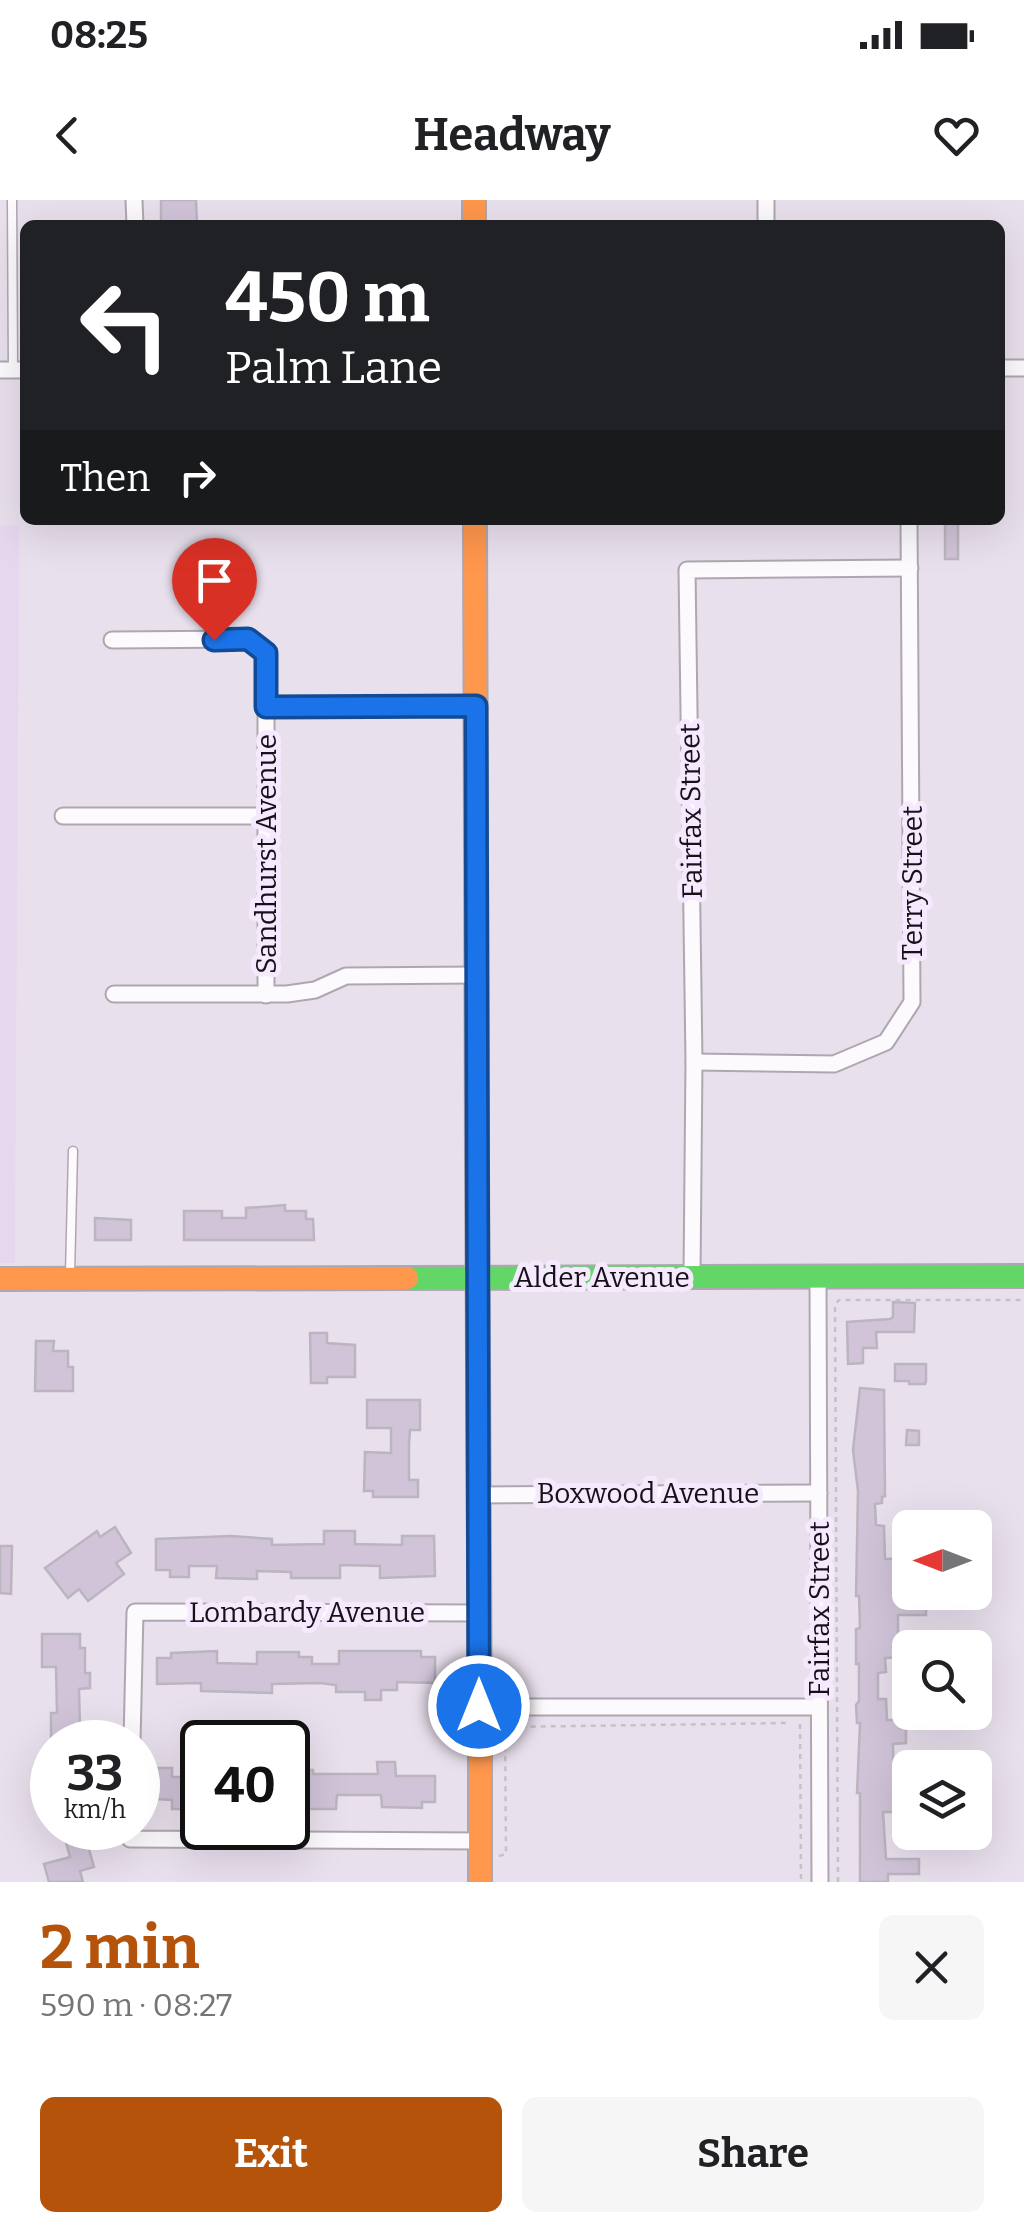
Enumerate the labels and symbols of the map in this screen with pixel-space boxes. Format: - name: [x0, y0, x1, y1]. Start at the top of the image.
- pin: [172, 538, 257, 641]
- street label: Fairfax Street: [673, 723, 709, 899]
- street label: Sandhurst Avenue: [250, 734, 283, 974]
- street label: Terry Street: [896, 806, 929, 960]
- street label: Alder Avenue: [514, 1261, 690, 1294]
- street label: Boxwood Avenue: [537, 1477, 759, 1510]
- north arrow: [892, 1510, 992, 1610]
- street label: Fairfax Street: [803, 1521, 836, 1697]
- street label: Lombardy Avenue: [189, 1596, 425, 1629]
- position arrow: [427, 1654, 531, 1758]
- speed limit sign: 40: [180, 1720, 310, 1850]

